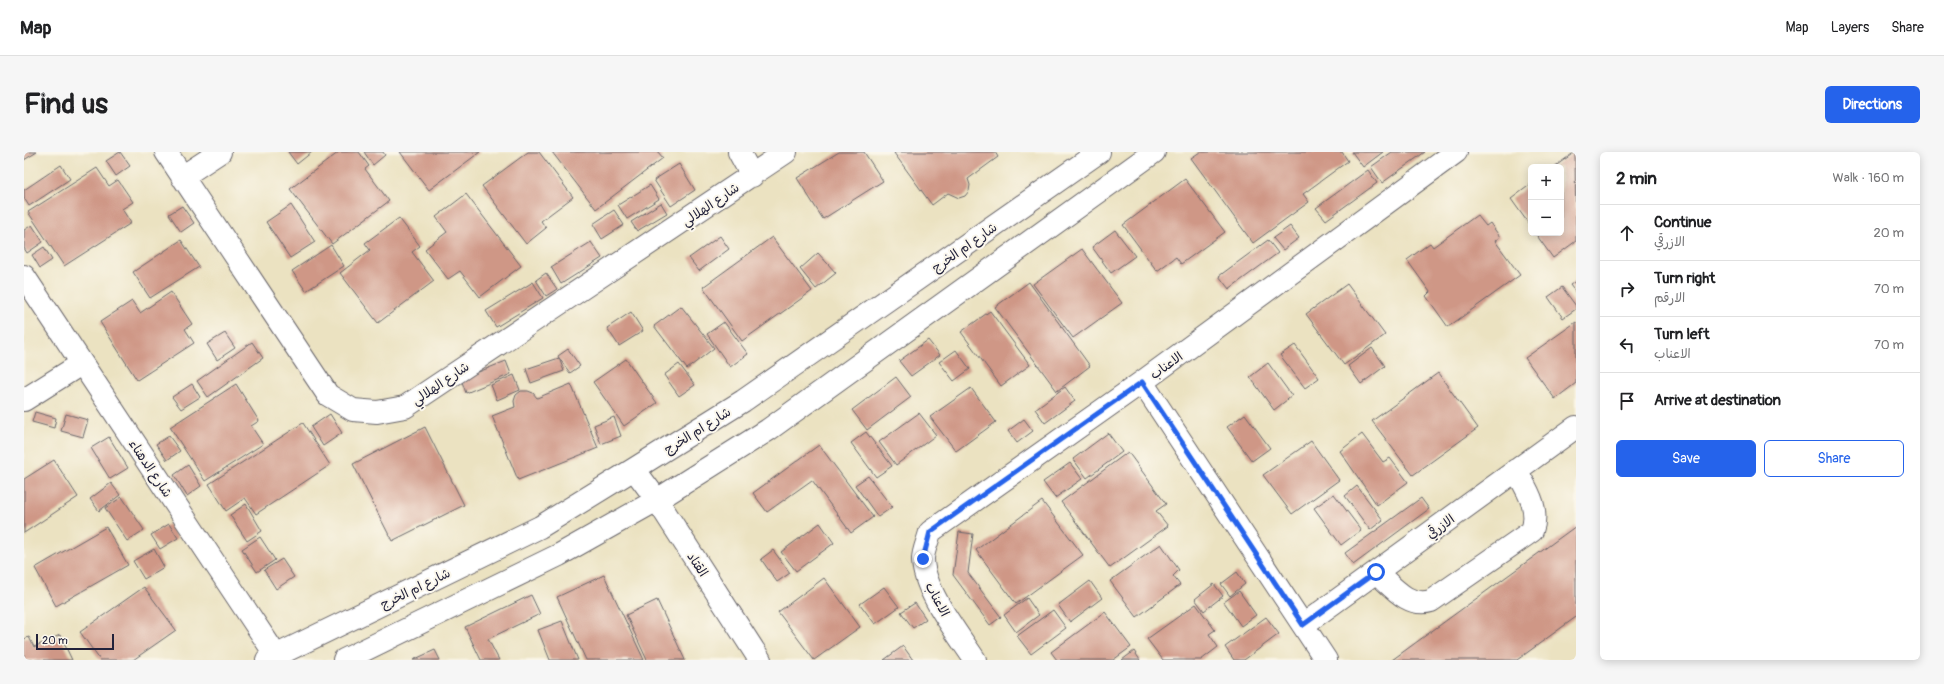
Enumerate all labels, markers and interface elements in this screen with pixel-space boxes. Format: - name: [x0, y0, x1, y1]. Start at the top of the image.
- text: Map: [20, 16, 51, 40]
- text: Map: [1786, 19, 1809, 36]
- text: Layers: [1831, 19, 1869, 36]
- text: Share: [1891, 19, 1924, 36]
- button: Directions: [1825, 86, 1920, 123]
- text: Find us: [24, 87, 108, 122]
- map controls: [1528, 164, 1564, 236]
- button: +: [1528, 164, 1564, 200]
- text: 2 min: [1616, 168, 1657, 189]
- text: Walk · 160 m: [1833, 170, 1904, 186]
- street label: شارع الهلالي: [679, 180, 744, 232]
- button: −: [1528, 200, 1564, 236]
- text: Continue: [1654, 213, 1712, 232]
- street label: شارع ام الخرج: [929, 220, 1001, 278]
- icon: ahead: [1616, 222, 1638, 244]
- text: 20 m: [1873, 225, 1904, 241]
- text: الازرقي: [1654, 234, 1685, 250]
- text: Turn right: [1654, 269, 1715, 288]
- icon: right: [1616, 278, 1638, 300]
- text: 70 m: [1874, 281, 1904, 297]
- text: الارقم: [1654, 290, 1685, 306]
- text: Turn left: [1654, 325, 1710, 344]
- icon: left: [1616, 334, 1638, 356]
- text: 70 m: [1874, 337, 1904, 353]
- text: الاعناب: [1654, 346, 1691, 362]
- street label: الاعناب: [1147, 349, 1186, 383]
- street label: شارع الهلالي: [409, 359, 474, 411]
- icon: arrive: [1616, 390, 1638, 412]
- text: Arrive at destination: [1654, 391, 1781, 410]
- street label: شارع ام الخرج: [661, 404, 735, 459]
- street label: شارع الدهناء: [124, 436, 175, 501]
- button: Save: [1616, 440, 1756, 477]
- button: Share: [1764, 440, 1904, 477]
- street label: الازرقي: [1423, 510, 1458, 543]
- street label: القتاد: [683, 549, 711, 580]
- route end: [914, 550, 932, 568]
- route start: [1367, 563, 1385, 581]
- street label: شارع ام الخرج: [378, 565, 454, 615]
- street label: الاعناب: [921, 580, 953, 619]
- scale bar: [36, 632, 114, 651]
- text: 20 m: [42, 634, 68, 647]

